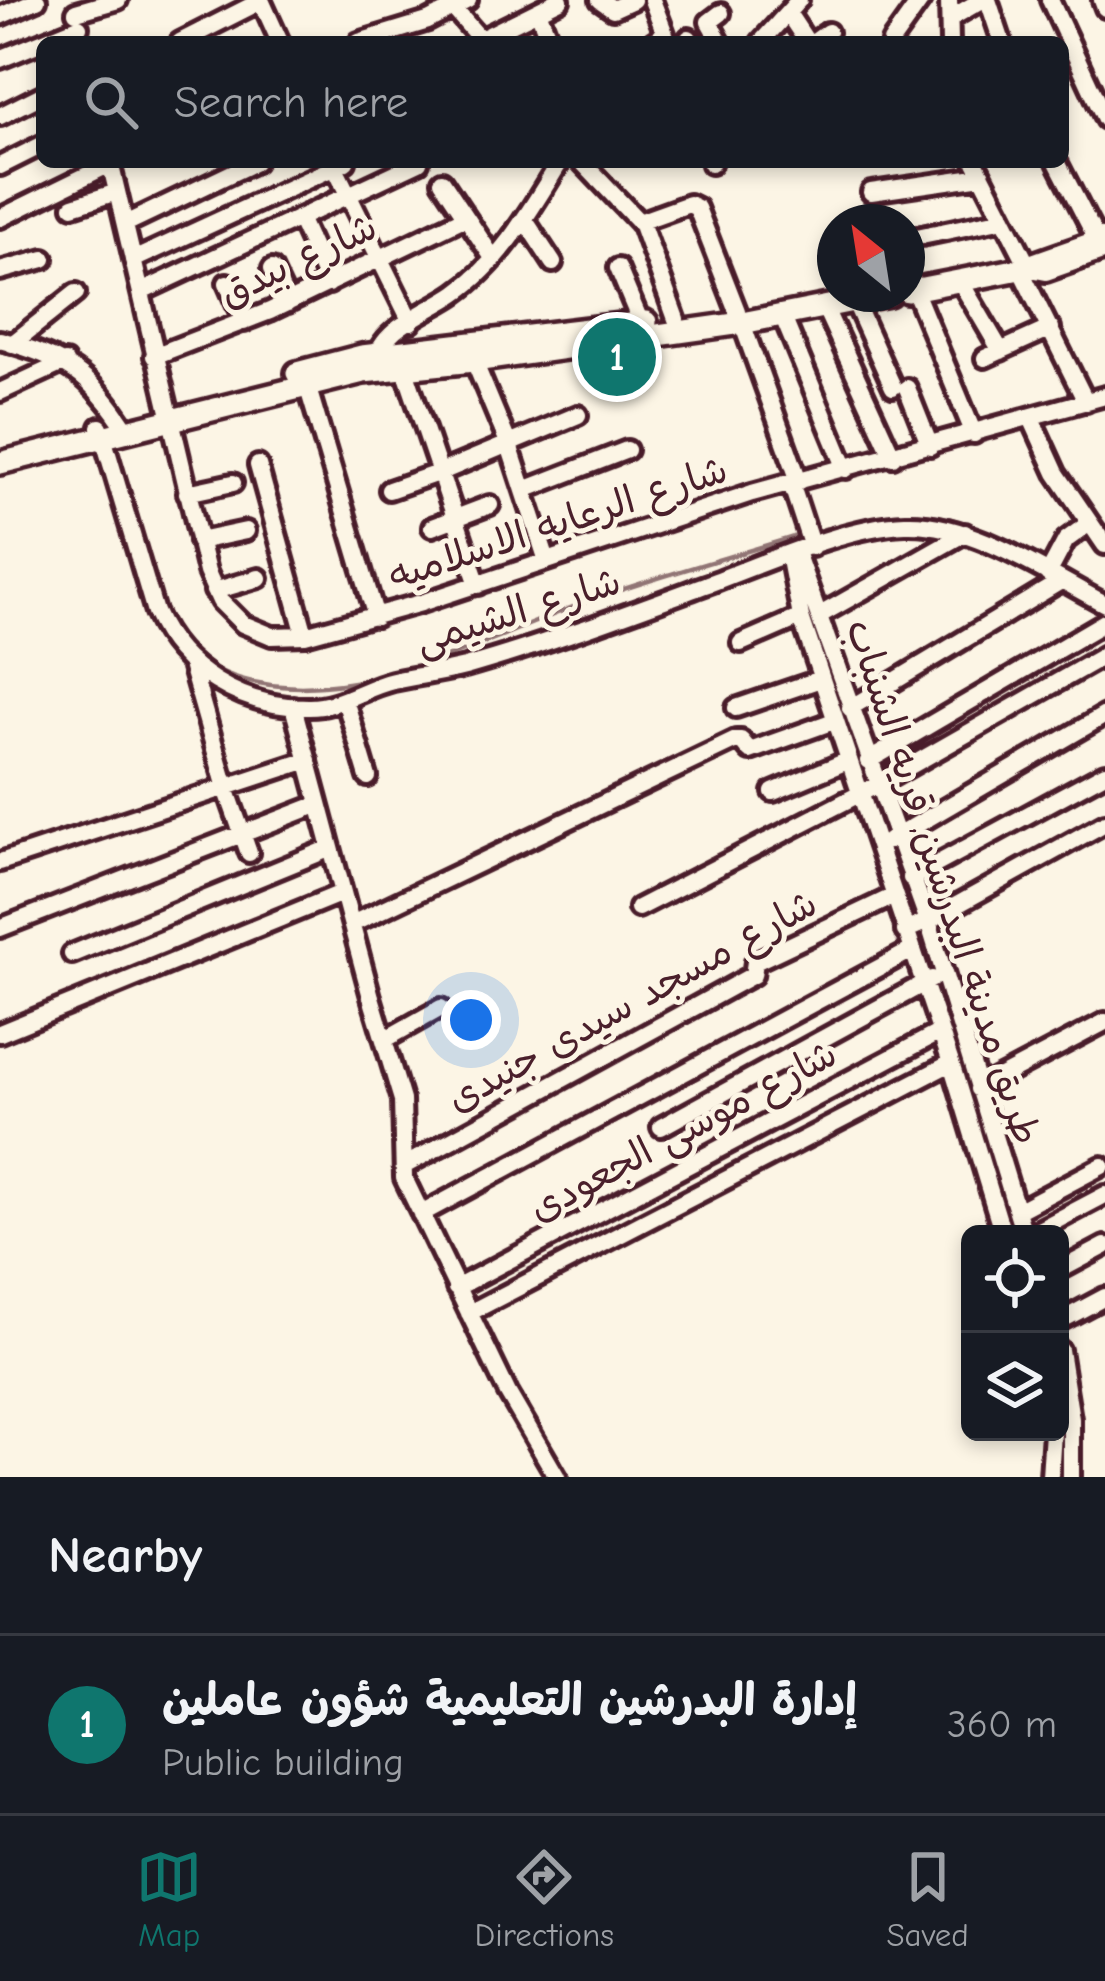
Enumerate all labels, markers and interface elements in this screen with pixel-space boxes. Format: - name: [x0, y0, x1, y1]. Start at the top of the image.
- search box: [36, 36, 1069, 168]
- icon: search: [78, 69, 144, 135]
- text: Search here: [174, 76, 408, 128]
- street label: شارع بيدق: [212, 204, 386, 320]
- north arrow: [817, 204, 925, 312]
- pin: 1: [578, 312, 656, 402]
- street label: شارع الرعايه الاسلاميه: [383, 447, 734, 603]
- street label: شارع الشيمى: [410, 558, 627, 667]
- street label: طريق مدينة البدرشين, قريه الشنباب: [837, 614, 1049, 1150]
- street label: شارع مسجد سيدى جنيدى: [439, 881, 827, 1125]
- your location: [441, 990, 501, 1050]
- street label: شارع موسى الجعودى: [522, 1031, 846, 1235]
- map controls: [961, 1225, 1069, 1441]
- button: locate: [961, 1225, 1069, 1333]
- button: layers: [961, 1333, 1069, 1441]
- text: Nearby: [48, 1526, 202, 1585]
- text: إدارة البدرشين التعليمية شؤون عاملين: [162, 1674, 857, 1726]
- text: 1: [79, 1702, 95, 1747]
- text: 360 m: [947, 1702, 1057, 1747]
- text: Public building: [162, 1740, 404, 1785]
- tab: Map: [136, 1844, 202, 1954]
- tab: Directions: [475, 1844, 614, 1954]
- tab: Saved: [886, 1844, 969, 1954]

